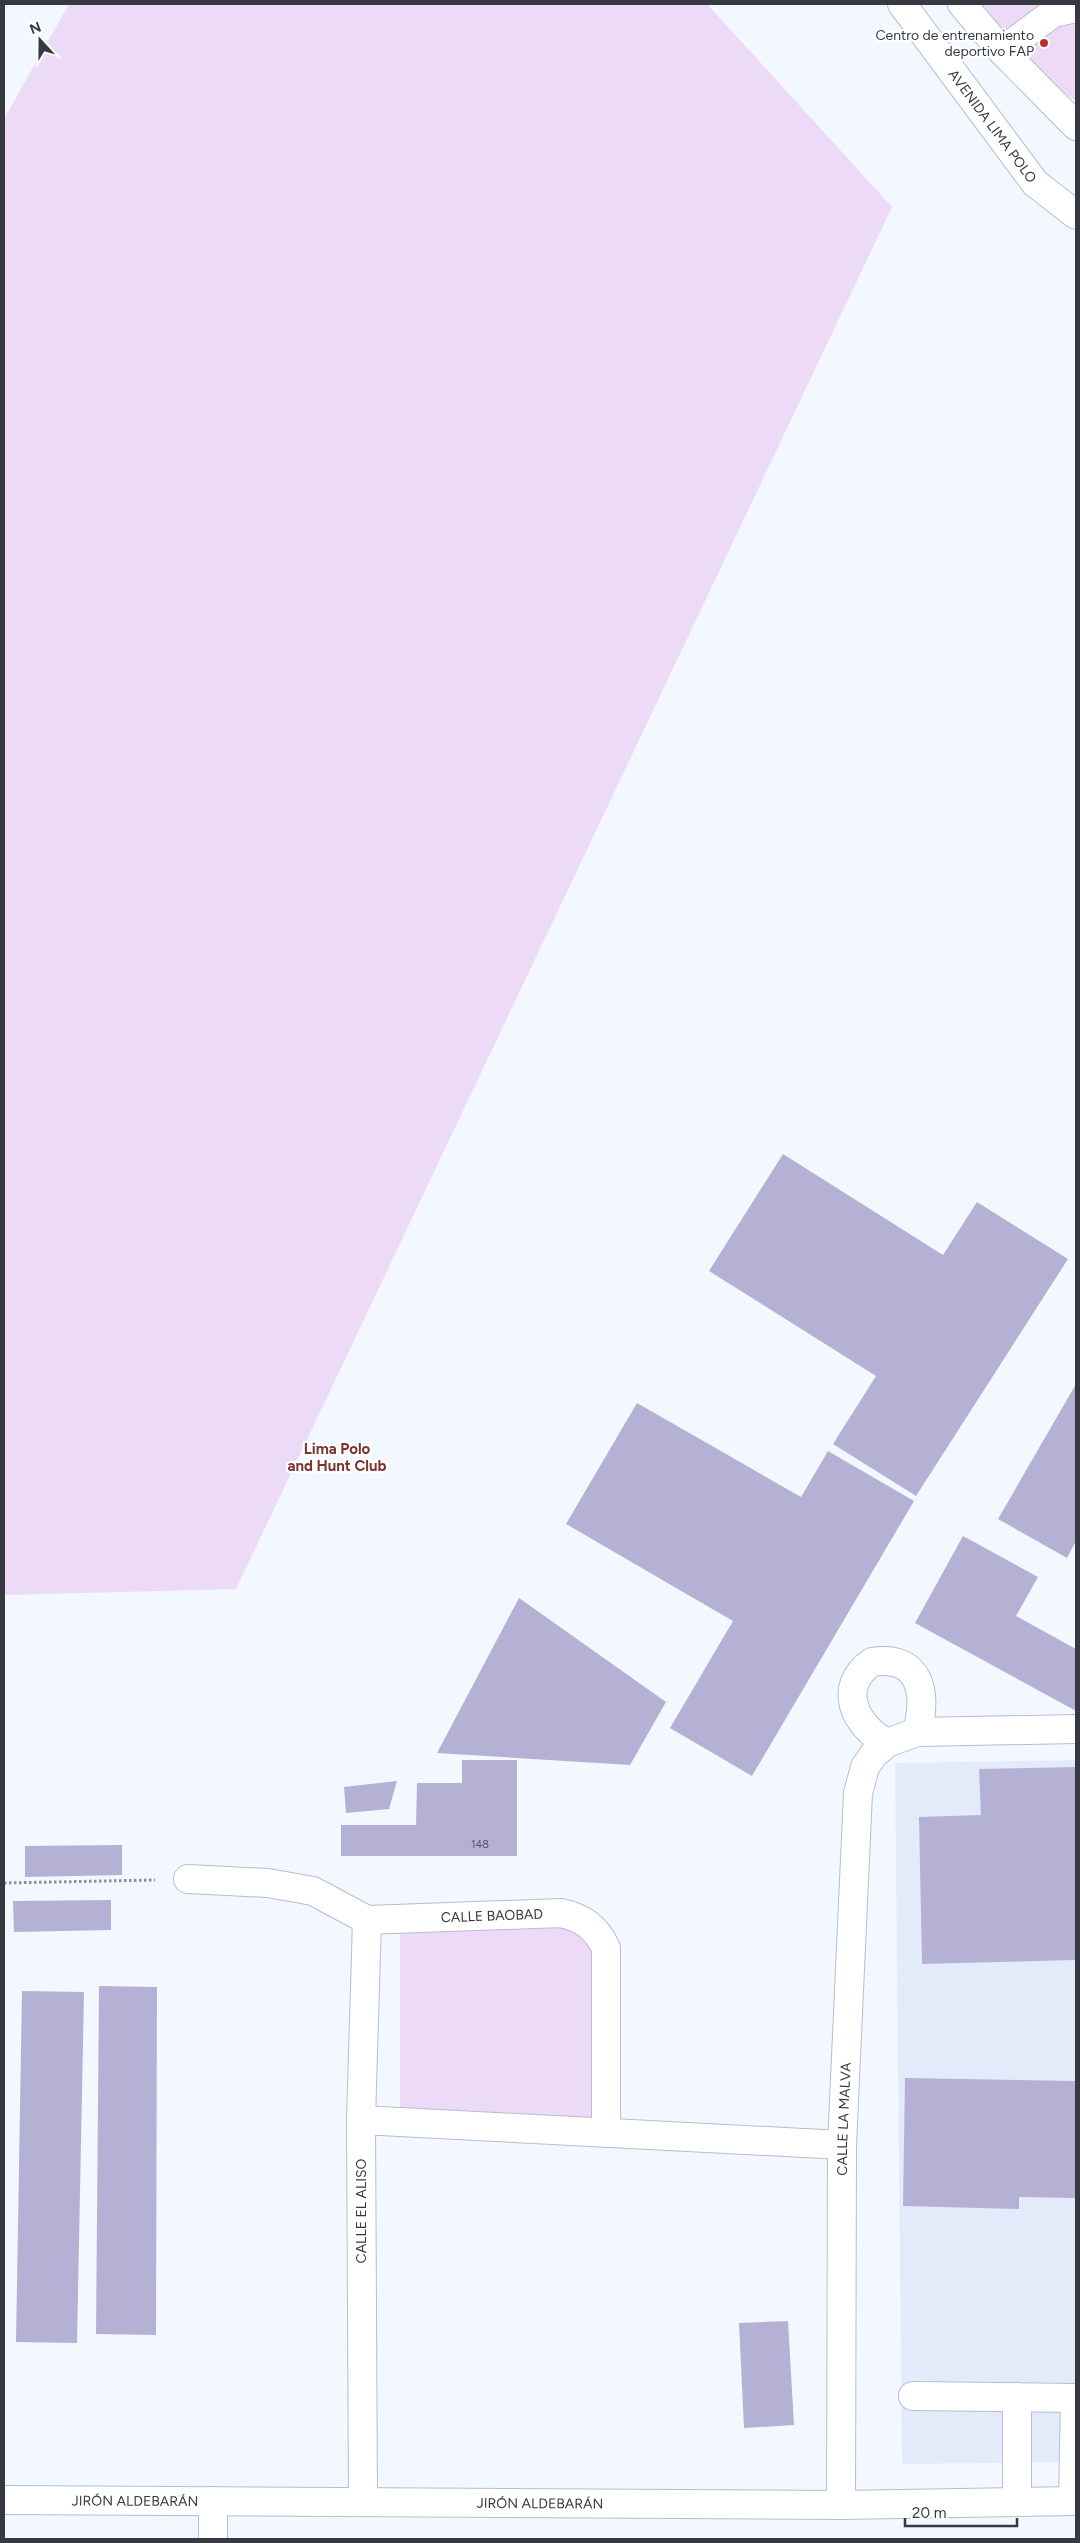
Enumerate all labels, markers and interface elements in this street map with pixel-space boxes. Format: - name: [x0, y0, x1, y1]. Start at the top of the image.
- north arrow: [15, 15, 65, 65]
- text: N: [27, 18, 44, 38]
- place label: Centro de entrenamiento deportivo FAP: [875, 27, 1034, 60]
- marker: Centro de entrenamiento deportivo FAP: [1038, 37, 1050, 49]
- street label: AVENIDA LIMA POLO: [945, 66, 1040, 186]
- district label: Lima Polo and Hunt Club: [288, 1440, 387, 1475]
- house number: 148: [471, 1838, 489, 1851]
- street label: CALLE BAOBAD: [440, 1905, 543, 1926]
- street label: CALLE LA MALVA: [833, 2061, 854, 2176]
- street label: CALLE EL ALISO: [353, 2158, 370, 2263]
- street label: JIRÓN ALDEBARÁN: [72, 2492, 198, 2510]
- street label: JIRÓN ALDEBARÁN: [477, 2494, 603, 2512]
- scale bar: [905, 2496, 1018, 2528]
- text: 20 m: [912, 2504, 946, 2522]

